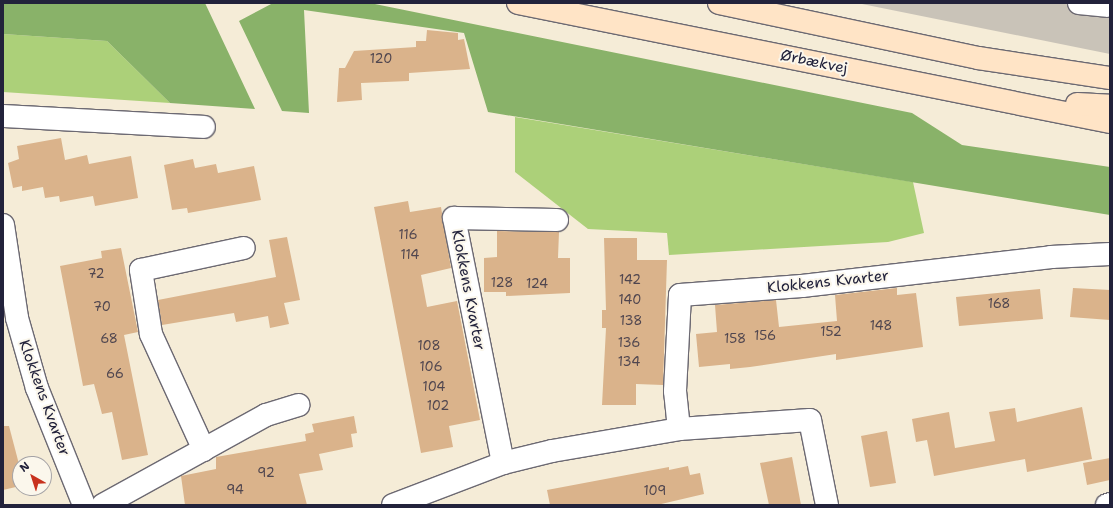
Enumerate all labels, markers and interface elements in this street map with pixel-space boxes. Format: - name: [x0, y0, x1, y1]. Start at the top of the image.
- street label: Ørbækvej: [779, 46, 849, 78]
- house number: 120: [370, 51, 392, 67]
- house number: 116: [398, 227, 418, 243]
- street label: Klokkens Kvarter: [447, 228, 489, 352]
- house number: 114: [401, 247, 419, 263]
- house number: 72: [87, 266, 105, 282]
- street label: Klokkens Kvarter: [766, 267, 890, 297]
- house number: 142: [619, 272, 641, 288]
- house number: 128: [491, 275, 513, 291]
- house number: 124: [526, 276, 548, 292]
- house number: 140: [619, 292, 641, 308]
- house number: 168: [988, 296, 1010, 312]
- house number: 70: [93, 299, 111, 315]
- house number: 138: [620, 313, 642, 329]
- house number: 148: [870, 318, 892, 334]
- house number: 152: [820, 324, 842, 340]
- house number: 156: [754, 328, 776, 344]
- house number: 68: [100, 331, 118, 347]
- house number: 158: [724, 331, 746, 347]
- house number: 136: [618, 335, 640, 351]
- street label: Klokkens Kvarter: [15, 337, 73, 459]
- house number: 108: [417, 338, 441, 354]
- house number: 134: [618, 354, 640, 370]
- house number: 106: [419, 359, 443, 375]
- house number: 66: [106, 366, 124, 382]
- house number: 104: [423, 379, 445, 395]
- house number: 102: [427, 398, 449, 414]
- north arrow: [12, 456, 52, 496]
- text: N: [17, 458, 33, 476]
- house number: 92: [257, 465, 275, 481]
- house number: 94: [226, 482, 244, 498]
- house number: 109: [644, 483, 666, 499]

